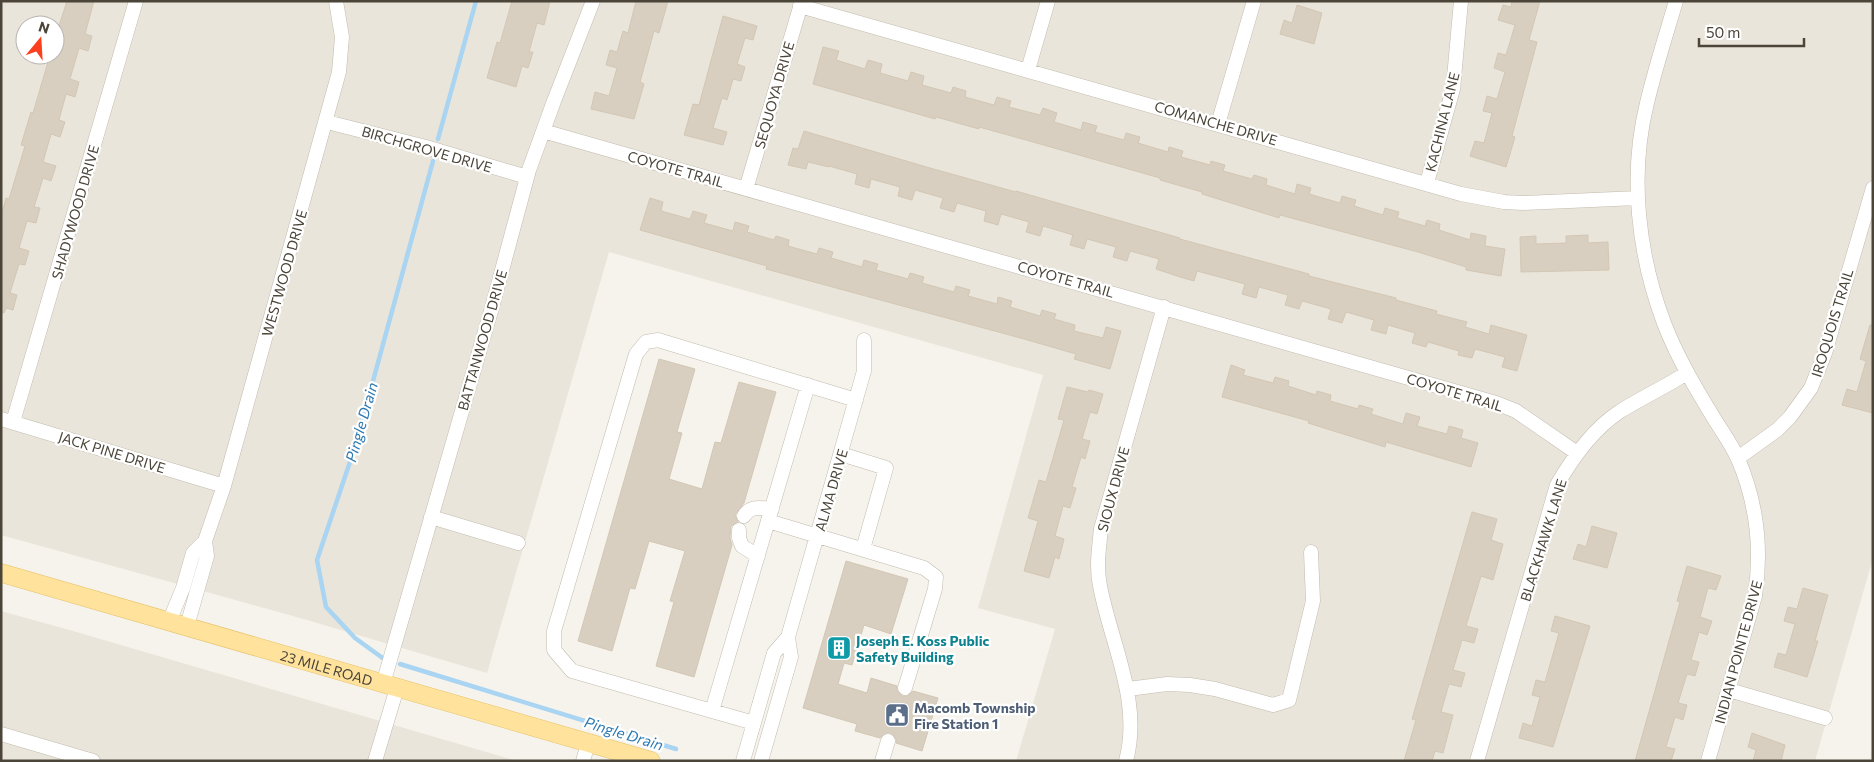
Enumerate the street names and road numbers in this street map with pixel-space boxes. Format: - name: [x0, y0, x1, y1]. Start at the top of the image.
- street label: SEQUOYA DRIVE: [751, 39, 797, 151]
- street label: KACHINA LANE: [1421, 70, 1463, 174]
- street label: COMANCHE DRIVE: [1153, 97, 1279, 149]
- street label: BIRCHGROVE DRIVE: [360, 122, 494, 176]
- street label: SHADYWOOD DRIVE: [48, 143, 102, 281]
- street label: COYOTE TRAIL: [626, 147, 726, 191]
- street label: WESTWOOD DRIVE: [258, 208, 310, 338]
- street label: COYOTE TRAIL: [1016, 257, 1116, 301]
- street label: IROQUOIS TRAIL: [1807, 267, 1857, 379]
- street label: BATTANWOOD DRIVE: [454, 268, 510, 412]
- street label: COYOTE TRAIL: [1405, 369, 1505, 415]
- street label: JACK PINE DRIVE: [57, 428, 167, 476]
- street label: SIOUX DRIVE: [1093, 445, 1133, 533]
- street label: ALMA DRIVE: [811, 447, 851, 533]
- street label: BLACKHAWK LANE: [1516, 477, 1570, 603]
- street label: INDIAN POINTE DRIVE: [1711, 578, 1765, 726]
- street label: 23 MILE ROAD: [279, 646, 375, 689]

